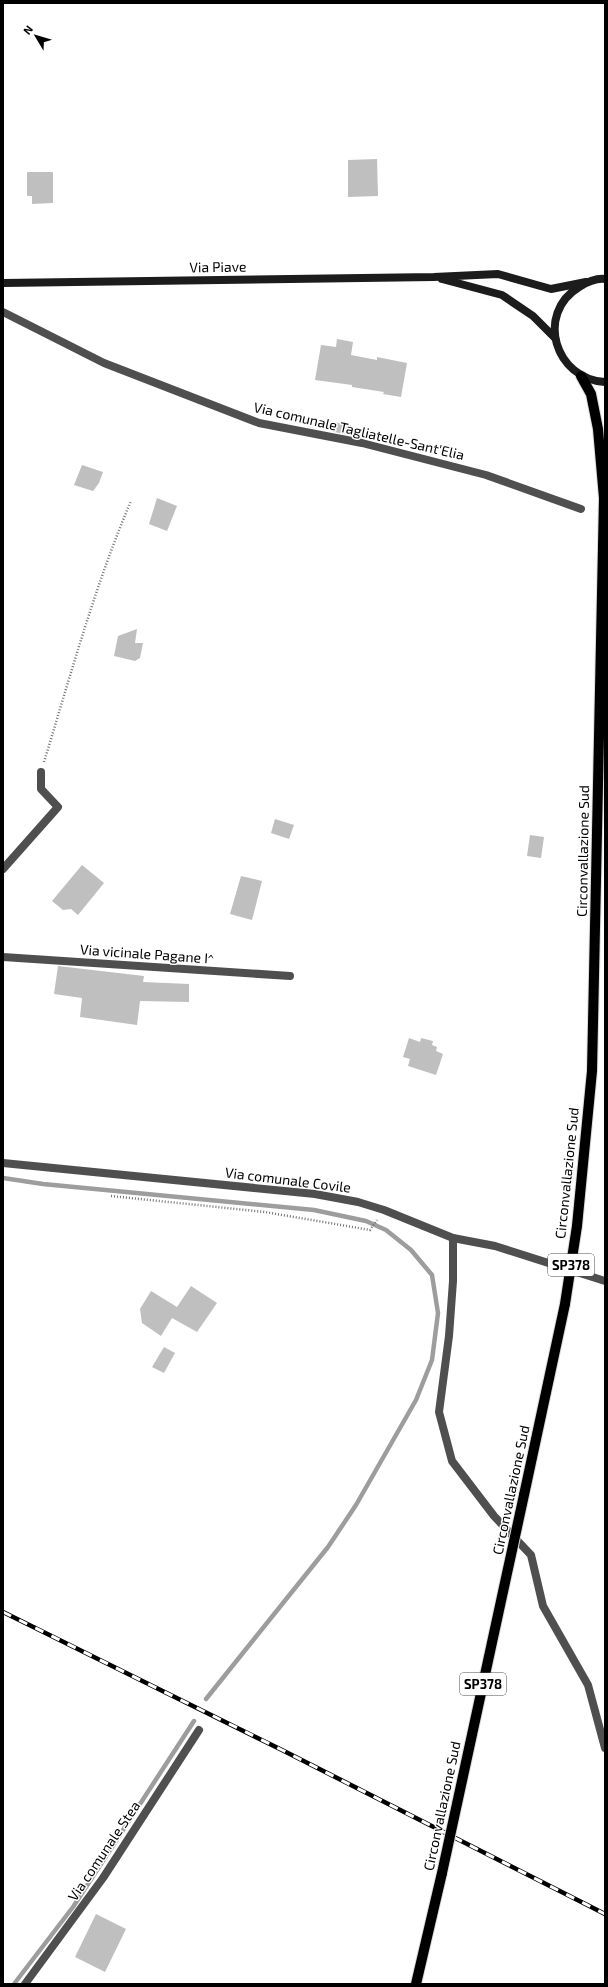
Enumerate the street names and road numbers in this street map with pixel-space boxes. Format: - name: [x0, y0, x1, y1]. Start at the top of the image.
- street label: Via Piave: [189, 258, 247, 275]
- street label: Via comunale Tagliatelle-Sant'Elia: [252, 398, 466, 463]
- street label: Circonvallazione Sud: [573, 785, 592, 917]
- street label: Via vicinale Pagane I^: [80, 940, 215, 967]
- street label: Circonvallazione Sud: [551, 1106, 582, 1239]
- street label: Via comunale Covile: [224, 1163, 352, 1196]
- road number: SP378: [548, 1254, 594, 1276]
- street label: Circonvallazione Sud: [488, 1424, 533, 1556]
- road number: SP378: [460, 1673, 506, 1695]
- street label: Circonvallazione Sud: [419, 1740, 464, 1872]
- street label: Via comunale Stea: [64, 1798, 143, 1904]

